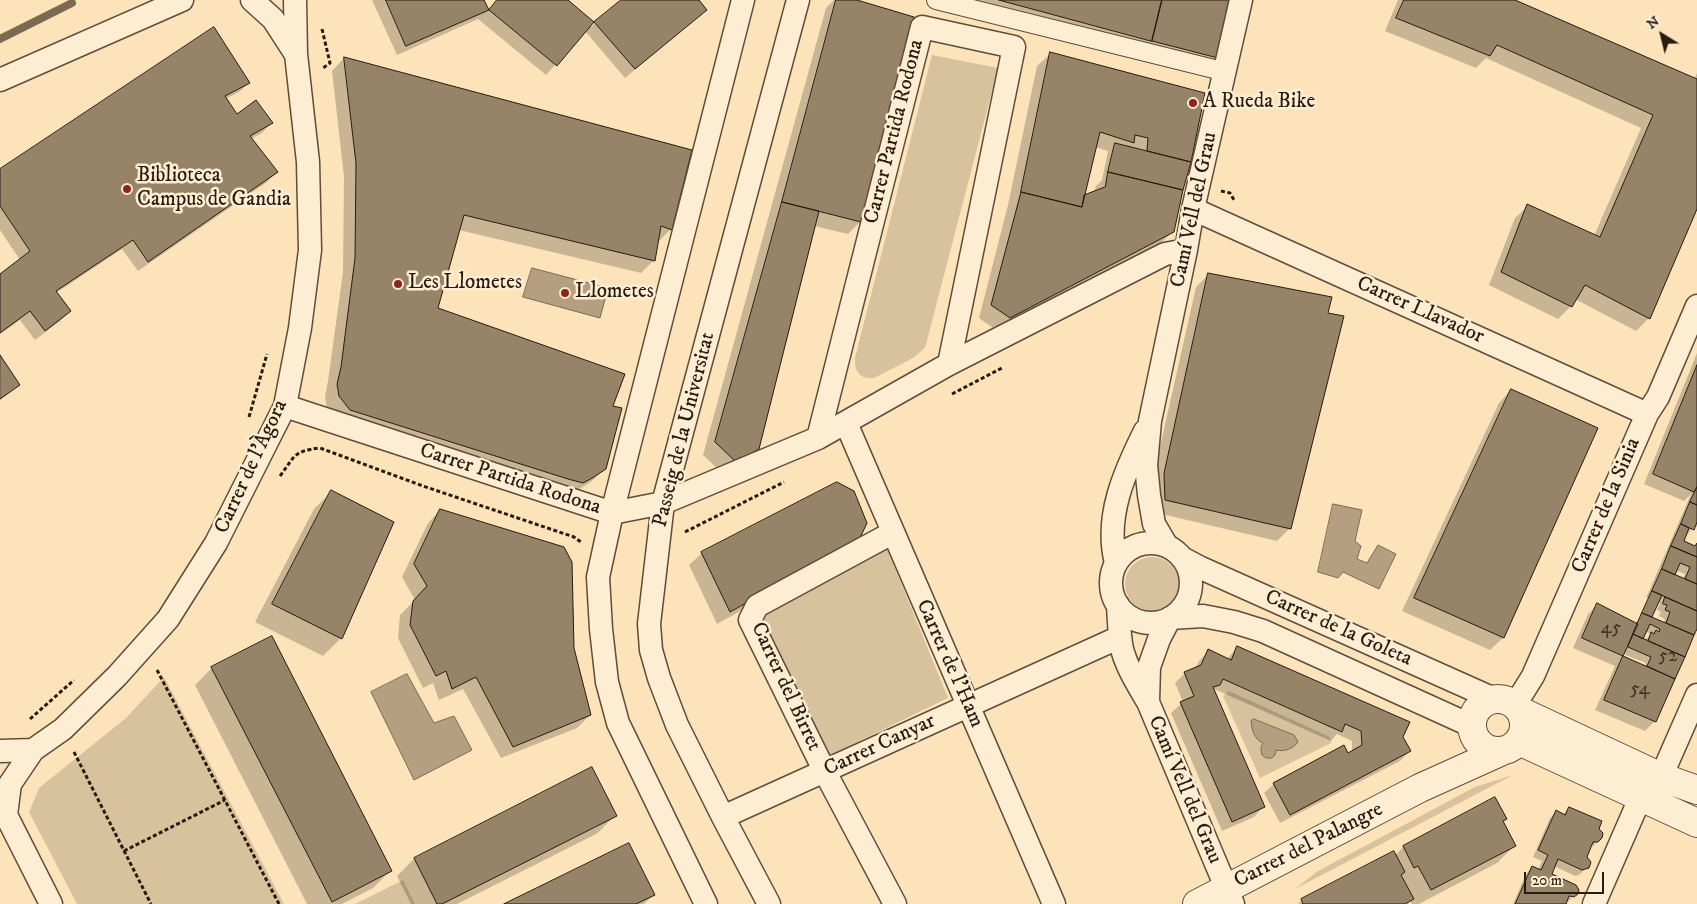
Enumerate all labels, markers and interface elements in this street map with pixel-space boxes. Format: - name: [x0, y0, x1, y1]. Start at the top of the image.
- north arrow: [1637, 10, 1687, 60]
- text: N: [1643, 12, 1663, 34]
- street label: Carrer Partida Rodona: [860, 37, 930, 227]
- place label: A Rueda Bike: [1203, 90, 1315, 116]
- marker: A Rueda Bike: [1187, 97, 1199, 109]
- street label: Camí Vell del Grau: [1166, 130, 1224, 290]
- place label: Biblioteca Campus de Gandia: [137, 164, 291, 214]
- marker: Biblioteca Campus de Gandia: [121, 183, 133, 195]
- place label: Les Llometes: [408, 271, 522, 297]
- street label: Carrer Llavador: [1352, 272, 1488, 350]
- marker: Les Llometes: [392, 278, 404, 290]
- place label: Llometes: [575, 280, 654, 306]
- marker: Llometes: [559, 287, 571, 299]
- street label: Passeig de la Universitat: [649, 330, 721, 530]
- street label: Carrer de l'Àgora: [210, 396, 294, 538]
- street label: Carrer de la Sinia: [1567, 434, 1647, 578]
- street label: Carrer Partida Rodona: [416, 439, 604, 521]
- street label: Carrer de la Goleta: [1261, 585, 1415, 673]
- street label: Carrer de l'Ham: [910, 596, 988, 732]
- house number: 45: [1601, 618, 1621, 640]
- street label: Carrer del Birret: [744, 619, 826, 755]
- house number: 52: [1659, 646, 1677, 668]
- house number: 54: [1630, 679, 1650, 701]
- street label: Carrer Canyar: [820, 709, 940, 783]
- street label: Camí Vell del Grau: [1142, 712, 1226, 868]
- street label: Carrer del Palangre: [1230, 798, 1388, 894]
- scale bar: [1527, 862, 1607, 894]
- text: 20 m: [1532, 871, 1562, 890]

